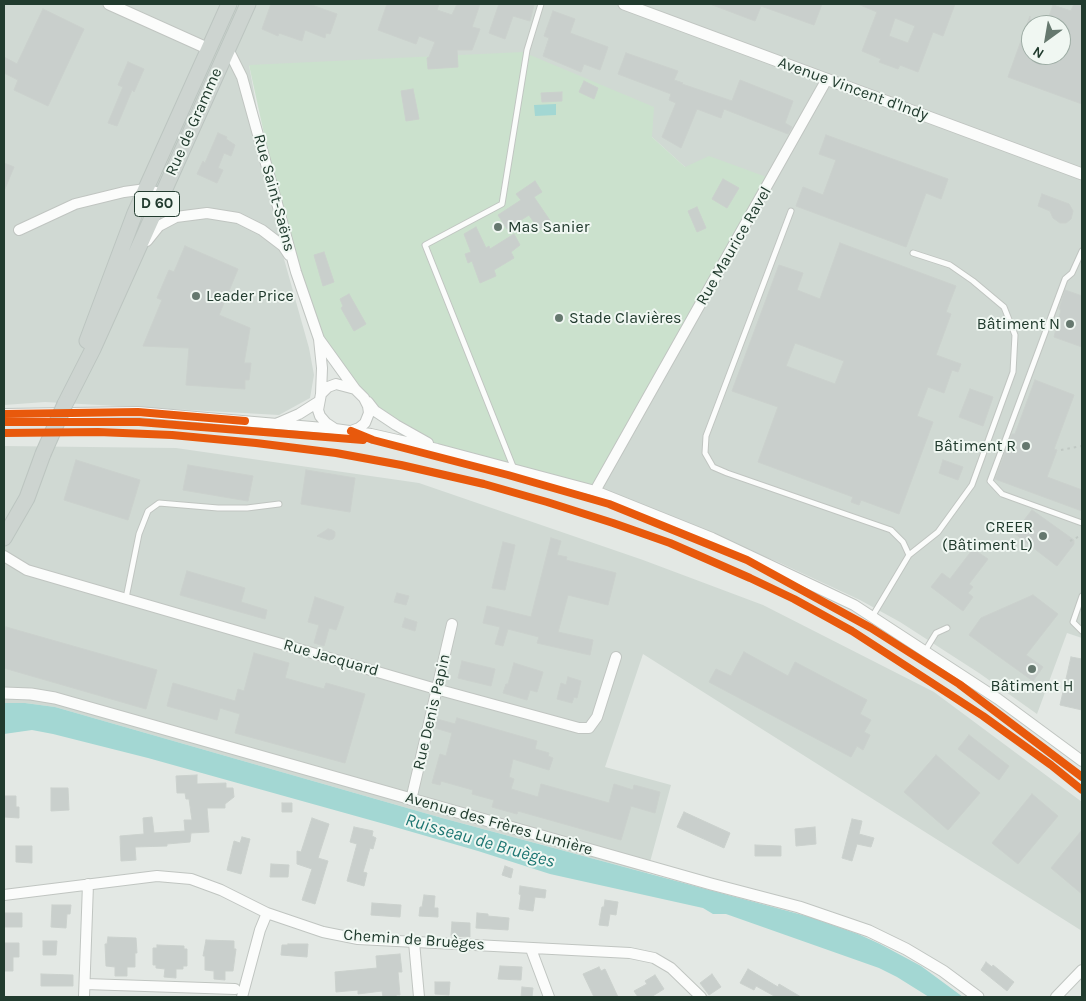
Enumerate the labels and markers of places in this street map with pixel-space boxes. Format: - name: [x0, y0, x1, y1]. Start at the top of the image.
- place label: Mas Sanier: [508, 217, 589, 237]
- marker: Mas Sanier: [492, 221, 504, 233]
- place label: Leader Price: [206, 286, 294, 306]
- marker: Leader Price: [190, 290, 202, 302]
- place label: Stade Clavières: [569, 308, 682, 328]
- marker: Stade Clavières: [553, 312, 565, 324]
- place label: Bâtiment N: [977, 314, 1060, 334]
- marker: Bâtiment N: [1064, 318, 1076, 330]
- place label: Bâtiment R: [934, 436, 1016, 456]
- marker: Bâtiment R: [1020, 440, 1032, 452]
- place label: CREER (Bâtiment L): [942, 517, 1033, 555]
- marker: CREER (Bâtiment L): [1037, 530, 1049, 542]
- marker: Bâtiment H: [1026, 663, 1038, 675]
- place label: Bâtiment H: [991, 676, 1073, 696]

